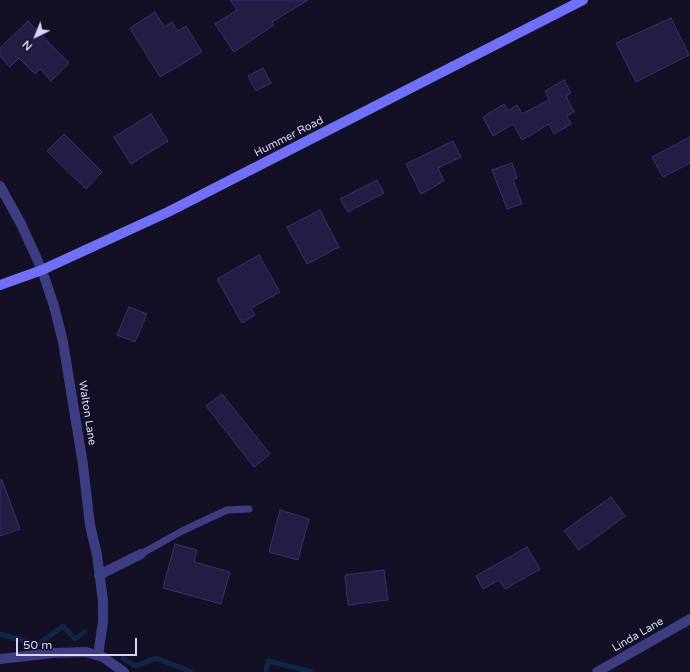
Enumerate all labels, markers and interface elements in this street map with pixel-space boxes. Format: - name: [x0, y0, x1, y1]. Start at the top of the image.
- north arrow: [16, 16, 56, 56]
- text: N: [20, 37, 35, 53]
- street label: Hummer Road: [252, 114, 326, 160]
- street label: Walton Lane: [75, 380, 99, 446]
- street label: Linda Lane: [610, 615, 666, 655]
- scale bar: [18, 630, 139, 656]
- text: 50 m: [23, 638, 52, 652]

